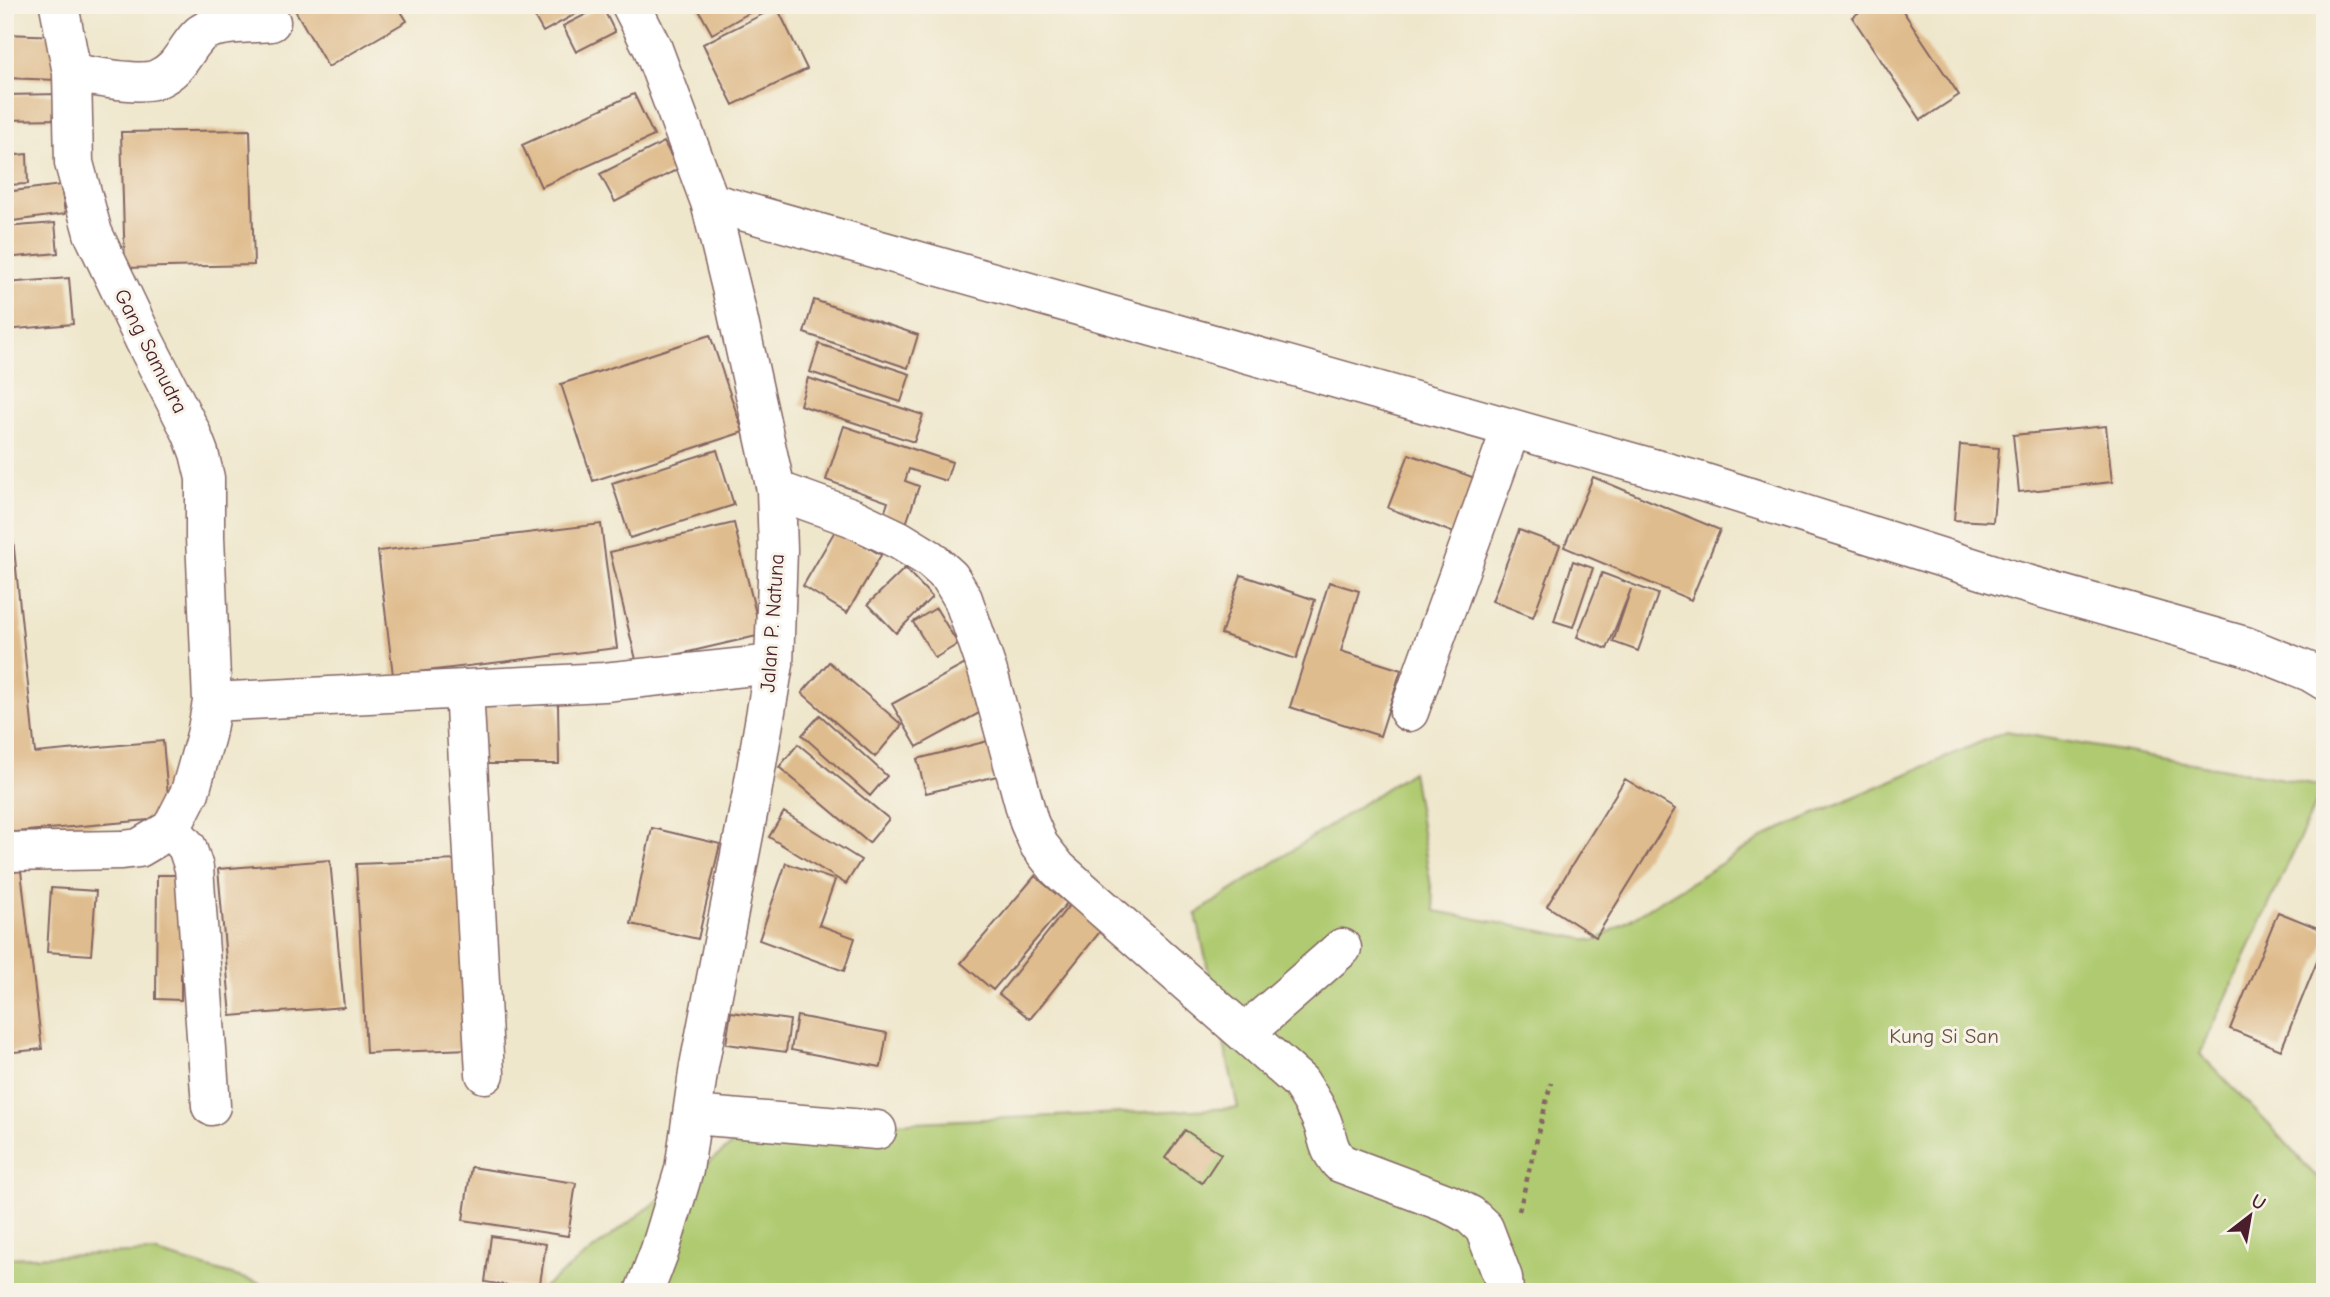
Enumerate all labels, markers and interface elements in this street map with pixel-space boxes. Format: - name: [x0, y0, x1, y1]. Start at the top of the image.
- street label: Gang Samudra: [109, 285, 193, 417]
- street label: Jalan P. Natuna: [755, 553, 789, 693]
- park label: Kung Si San: [1889, 1024, 1999, 1048]
- north arrow: [2214, 1182, 2284, 1252]
- text: U: [2247, 1190, 2269, 1215]

